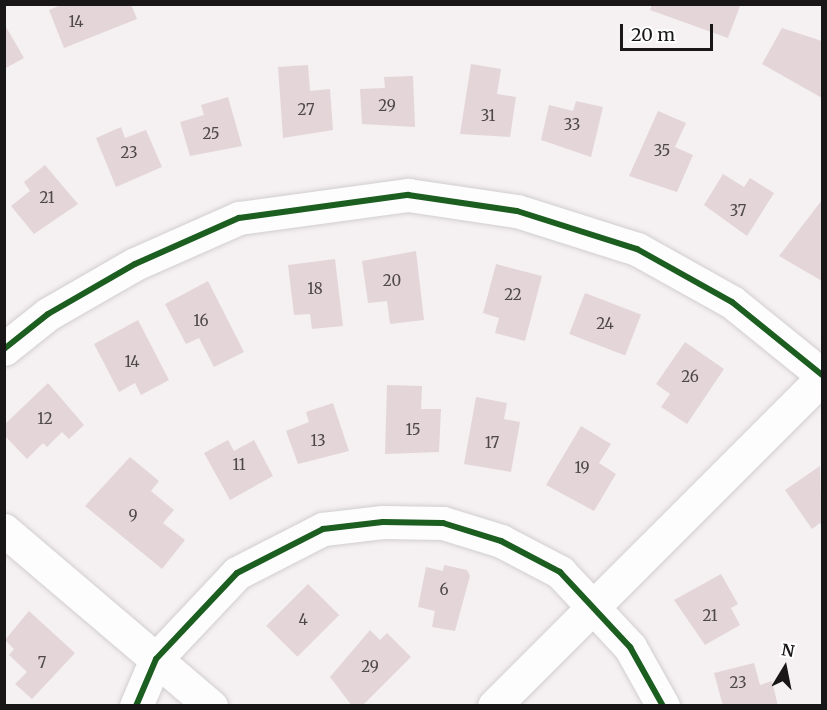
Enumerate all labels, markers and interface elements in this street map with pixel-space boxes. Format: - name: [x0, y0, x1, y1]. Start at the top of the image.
- scale bar: [623, 12, 716, 50]
- house number: 14: [68, 13, 84, 31]
- text: 20 m: [631, 23, 675, 46]
- house number: 29: [378, 97, 396, 115]
- house number: 27: [298, 101, 314, 119]
- house number: 31: [481, 107, 495, 125]
- house number: 33: [564, 116, 580, 134]
- house number: 25: [202, 125, 220, 143]
- house number: 35: [654, 142, 670, 160]
- house number: 23: [121, 144, 137, 162]
- house number: 21: [39, 189, 55, 207]
- house number: 37: [730, 202, 746, 220]
- house number: 20: [383, 272, 401, 290]
- house number: 18: [307, 280, 323, 298]
- house number: 22: [504, 286, 522, 304]
- house number: 16: [193, 312, 209, 330]
- house number: 24: [596, 315, 614, 333]
- house number: 14: [124, 353, 140, 371]
- house number: 26: [681, 368, 699, 386]
- house number: 12: [37, 410, 53, 428]
- house number: 15: [405, 421, 421, 439]
- house number: 13: [311, 432, 325, 450]
- house number: 17: [485, 434, 499, 452]
- house number: 11: [232, 456, 246, 474]
- house number: 19: [574, 459, 590, 477]
- house number: 9: [128, 507, 138, 525]
- house number: 6: [439, 581, 449, 599]
- house number: 21: [702, 607, 718, 625]
- house number: 4: [298, 611, 308, 629]
- north arrow: [755, 638, 815, 698]
- text: N: [780, 639, 796, 661]
- house number: 7: [38, 654, 46, 672]
- house number: 29: [361, 658, 379, 676]
- house number: 23: [730, 674, 746, 692]

